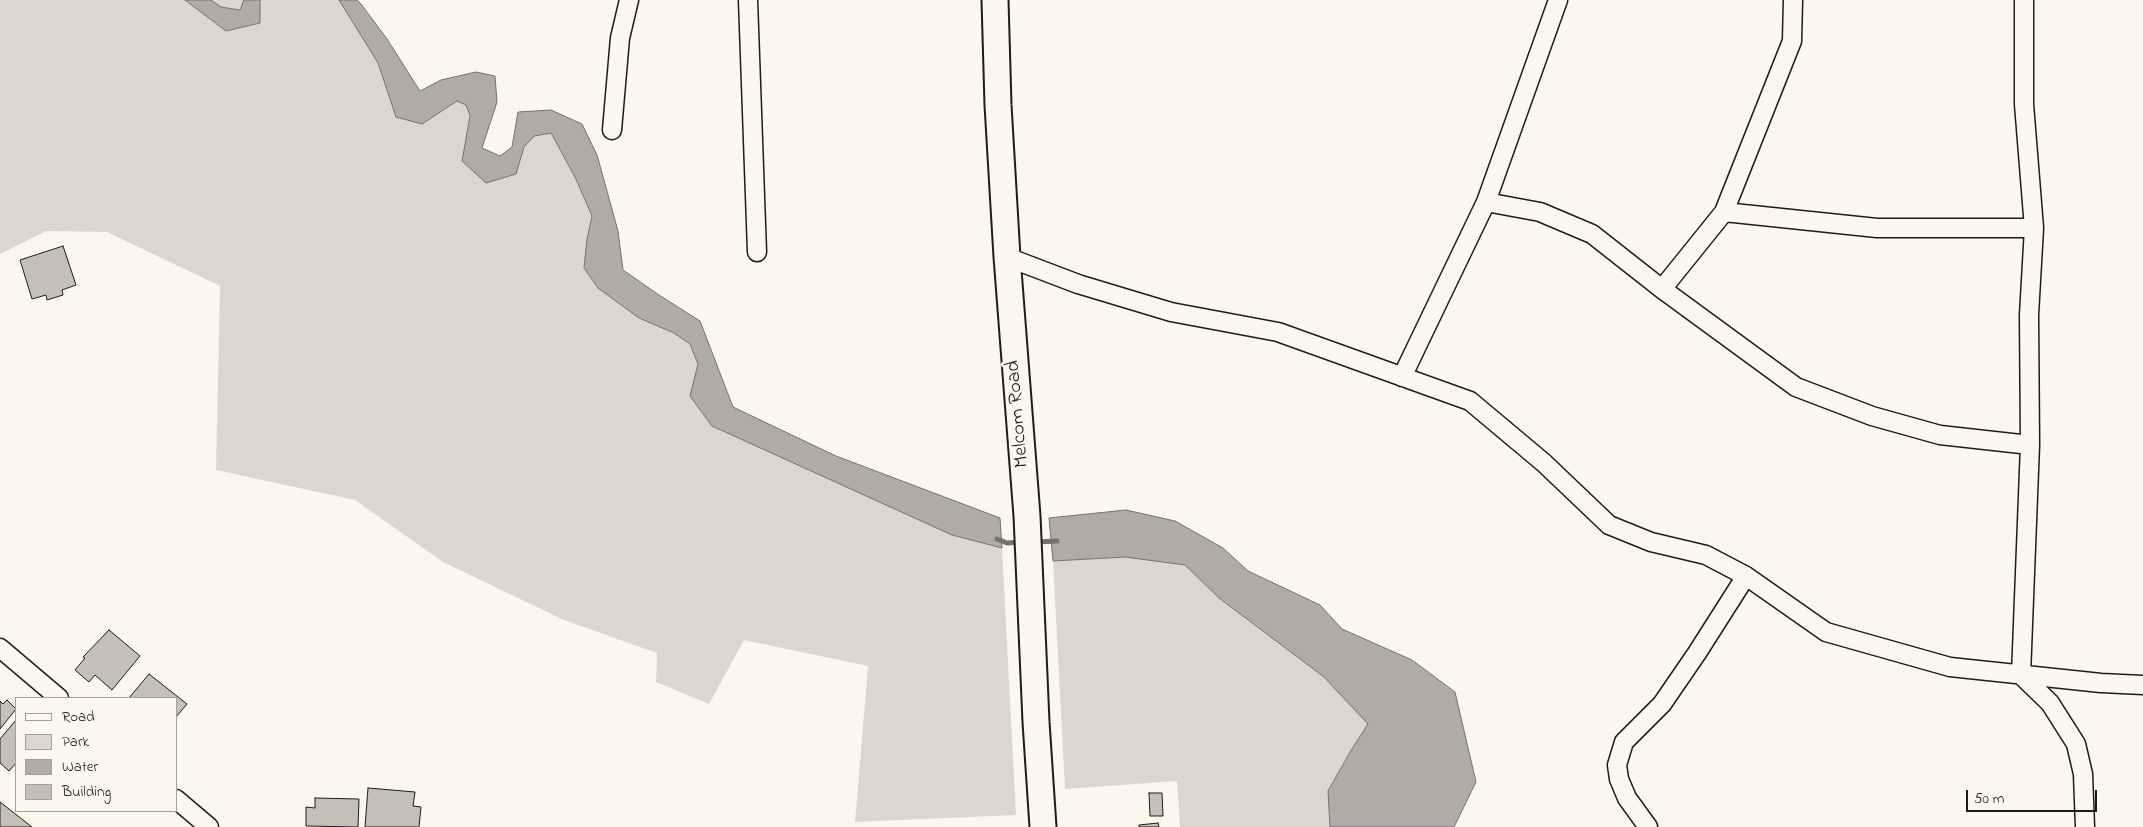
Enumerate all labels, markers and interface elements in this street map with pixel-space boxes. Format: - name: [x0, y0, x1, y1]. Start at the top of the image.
- street label: Melcom Road: [1002, 359, 1036, 469]
- legend: [15, 697, 178, 812]
- text: Road: [62, 706, 95, 728]
- text: Park: [62, 731, 89, 753]
- text: Water: [62, 756, 98, 778]
- scale bar: [1968, 780, 2099, 812]
- text: Building: [62, 781, 111, 803]
- text: 50 m: [1974, 788, 2004, 810]

